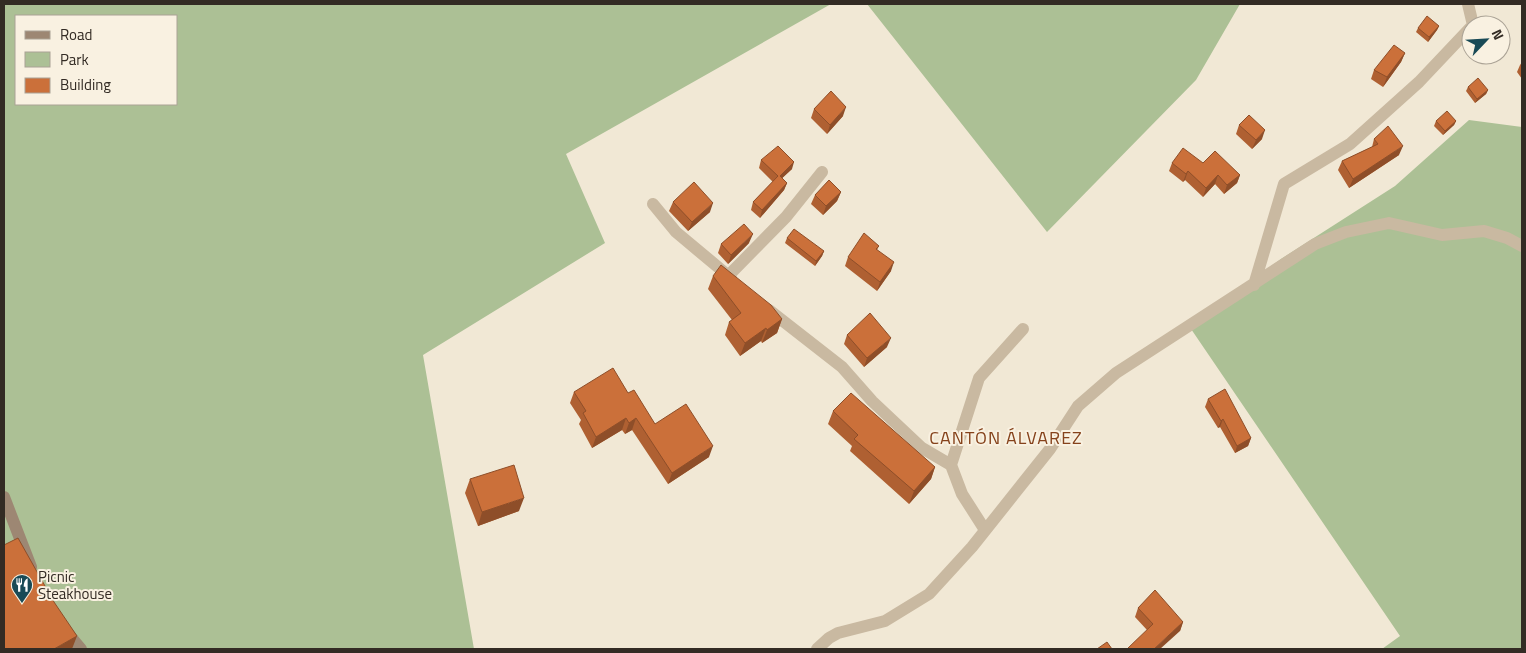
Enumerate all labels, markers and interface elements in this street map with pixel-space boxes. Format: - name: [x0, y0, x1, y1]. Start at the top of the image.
- legend: [15, 15, 178, 105]
- north arrow: [1461, 15, 1511, 65]
- text: Road: [60, 23, 92, 46]
- text: N: [1487, 25, 1510, 43]
- text: Park: [60, 48, 89, 71]
- text: Building: [60, 73, 111, 96]
- district label: CANTÓN ÁLVAREZ: [929, 424, 1083, 451]
- place label: Picnic Steakhouse: [38, 565, 112, 605]
- restaurant icon: Picnic Steakhouse: [10, 573, 34, 604]

